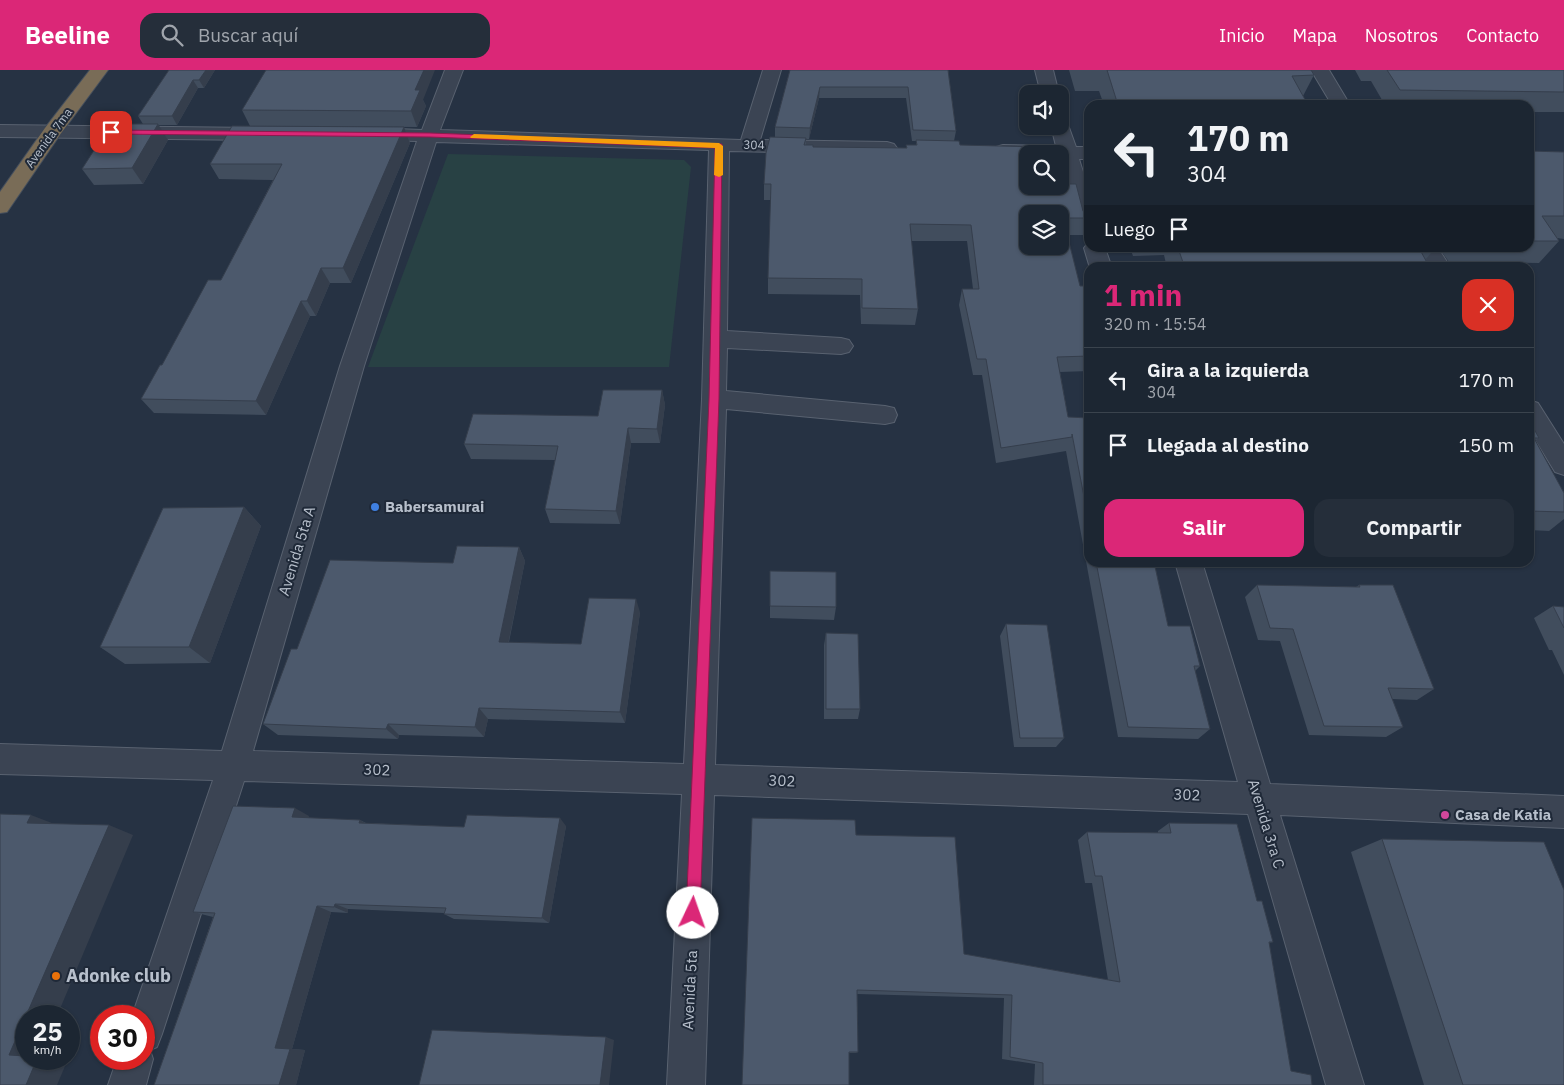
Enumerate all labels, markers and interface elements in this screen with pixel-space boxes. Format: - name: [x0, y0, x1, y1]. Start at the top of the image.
- search box: [140, 13, 490, 58]
- text: Beeline: [25, 19, 110, 51]
- icon: search: [158, 21, 186, 49]
- text: Buscar aquí: [198, 23, 298, 47]
- text: Inicio: [1219, 24, 1265, 47]
- text: Mapa: [1293, 24, 1337, 47]
- text: Nosotros: [1365, 24, 1438, 47]
- text: Contacto: [1466, 24, 1539, 47]
- map controls: [1019, 85, 1069, 255]
- button: sound: [1019, 85, 1069, 135]
- street label: Avenida 7ma: [22, 105, 76, 170]
- pin: [90, 111, 132, 153]
- text: 170 m: [1187, 115, 1290, 161]
- icon: arrive: [97, 118, 125, 146]
- icon: left: [1104, 120, 1169, 185]
- street label: 304: [743, 137, 765, 152]
- button: search: [1019, 145, 1069, 195]
- text: 304: [1187, 159, 1227, 188]
- button: layers: [1019, 205, 1069, 255]
- icon: arrive: [1165, 215, 1193, 243]
- text: Luego: [1104, 217, 1155, 241]
- text: 1 min: [1104, 275, 1182, 314]
- button: close: [1462, 279, 1514, 331]
- text: 320 m · 15:54: [1104, 314, 1206, 334]
- text: Gira a la izquierda: [1147, 358, 1309, 382]
- icon: left: [1104, 366, 1132, 394]
- text: 170 m: [1459, 368, 1514, 392]
- text: 304: [1147, 382, 1176, 402]
- icon: arrive: [1104, 431, 1132, 459]
- text: Llegada al destino: [1147, 433, 1309, 457]
- text: 150 m: [1459, 433, 1514, 457]
- place label: Babersamurai: [385, 497, 484, 516]
- button: Salir: [1104, 499, 1304, 557]
- button: Compartir: [1314, 499, 1514, 557]
- marker: Babersamurai: [369, 501, 381, 513]
- street label: Avenida 5ta A: [274, 503, 319, 598]
- street label: 302: [363, 760, 391, 779]
- street label: 302: [768, 771, 796, 790]
- street label: Avenida 3ra C: [1244, 777, 1289, 871]
- street label: 302: [1173, 785, 1201, 804]
- place label: Casa de Katia: [1455, 805, 1552, 824]
- marker: Casa de Katia: [1439, 809, 1451, 821]
- position arrow: [666, 886, 718, 938]
- street label: Avenida 5ta: [678, 950, 701, 1030]
- place label: Adonke club: [66, 964, 171, 987]
- marker: Adonke club: [50, 970, 62, 982]
- speed limit sign: 30: [90, 1005, 155, 1070]
- text: 25: [32, 1015, 63, 1048]
- text: km/h: [33, 1042, 62, 1057]

